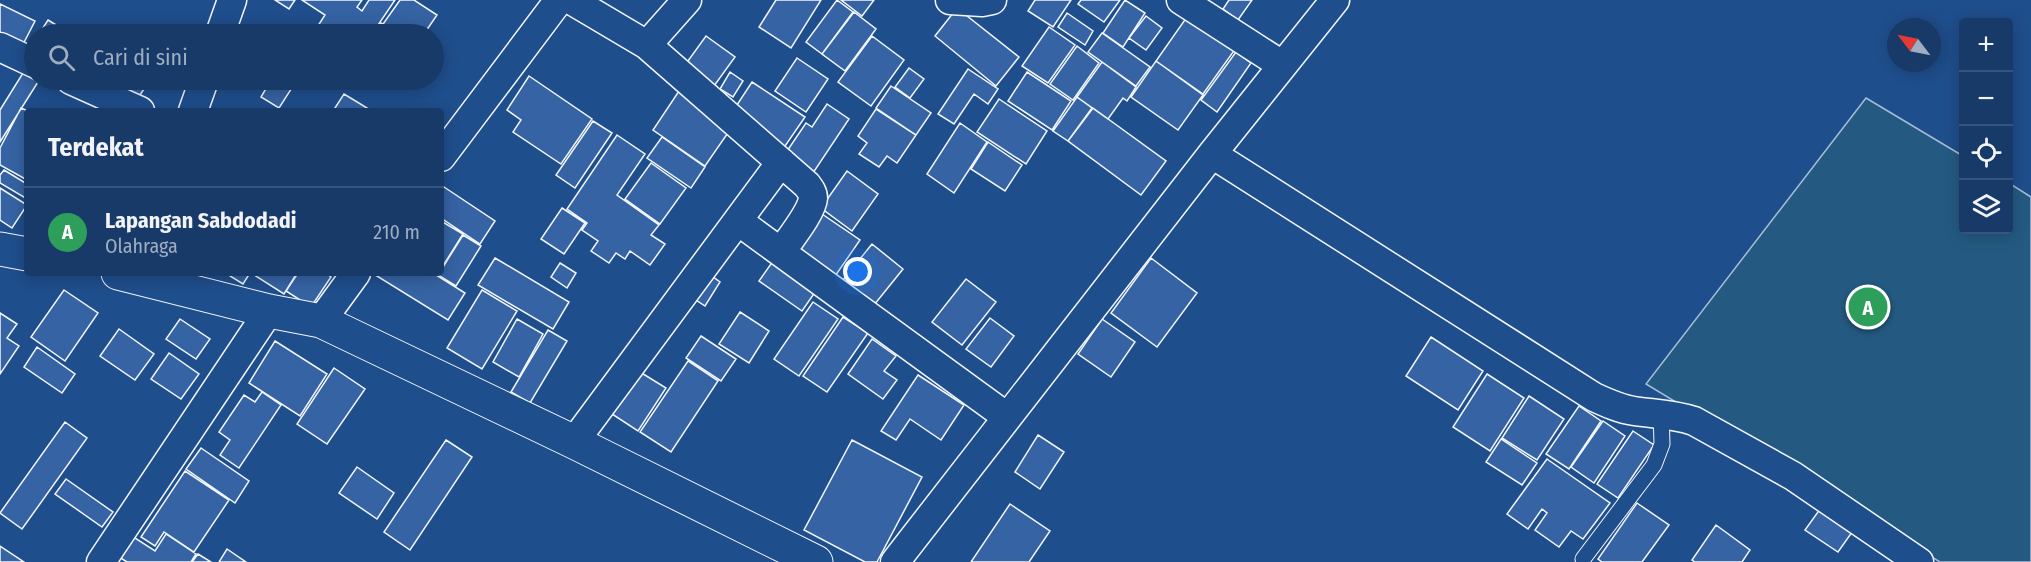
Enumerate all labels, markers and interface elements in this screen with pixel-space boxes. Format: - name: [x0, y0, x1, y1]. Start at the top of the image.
- north arrow: [1887, 18, 1941, 72]
- map controls: [1959, 18, 2013, 234]
- button: +: [1959, 18, 2013, 72]
- search box: [24, 24, 444, 90]
- icon: search: [45, 41, 78, 74]
- text: Cari di sini: [93, 44, 188, 71]
- button: −: [1959, 72, 2013, 126]
- button: locate: [1959, 126, 2013, 180]
- text: Terdekat: [48, 132, 144, 163]
- button: layers: [1959, 180, 2013, 234]
- text: Lapangan Sabdodadi: [105, 207, 296, 234]
- text: A: [62, 220, 73, 244]
- text: 210 m: [373, 220, 420, 244]
- text: Olahraga: [105, 234, 178, 258]
- your location: [843, 257, 872, 286]
- pin: A: [1848, 284, 1888, 330]

